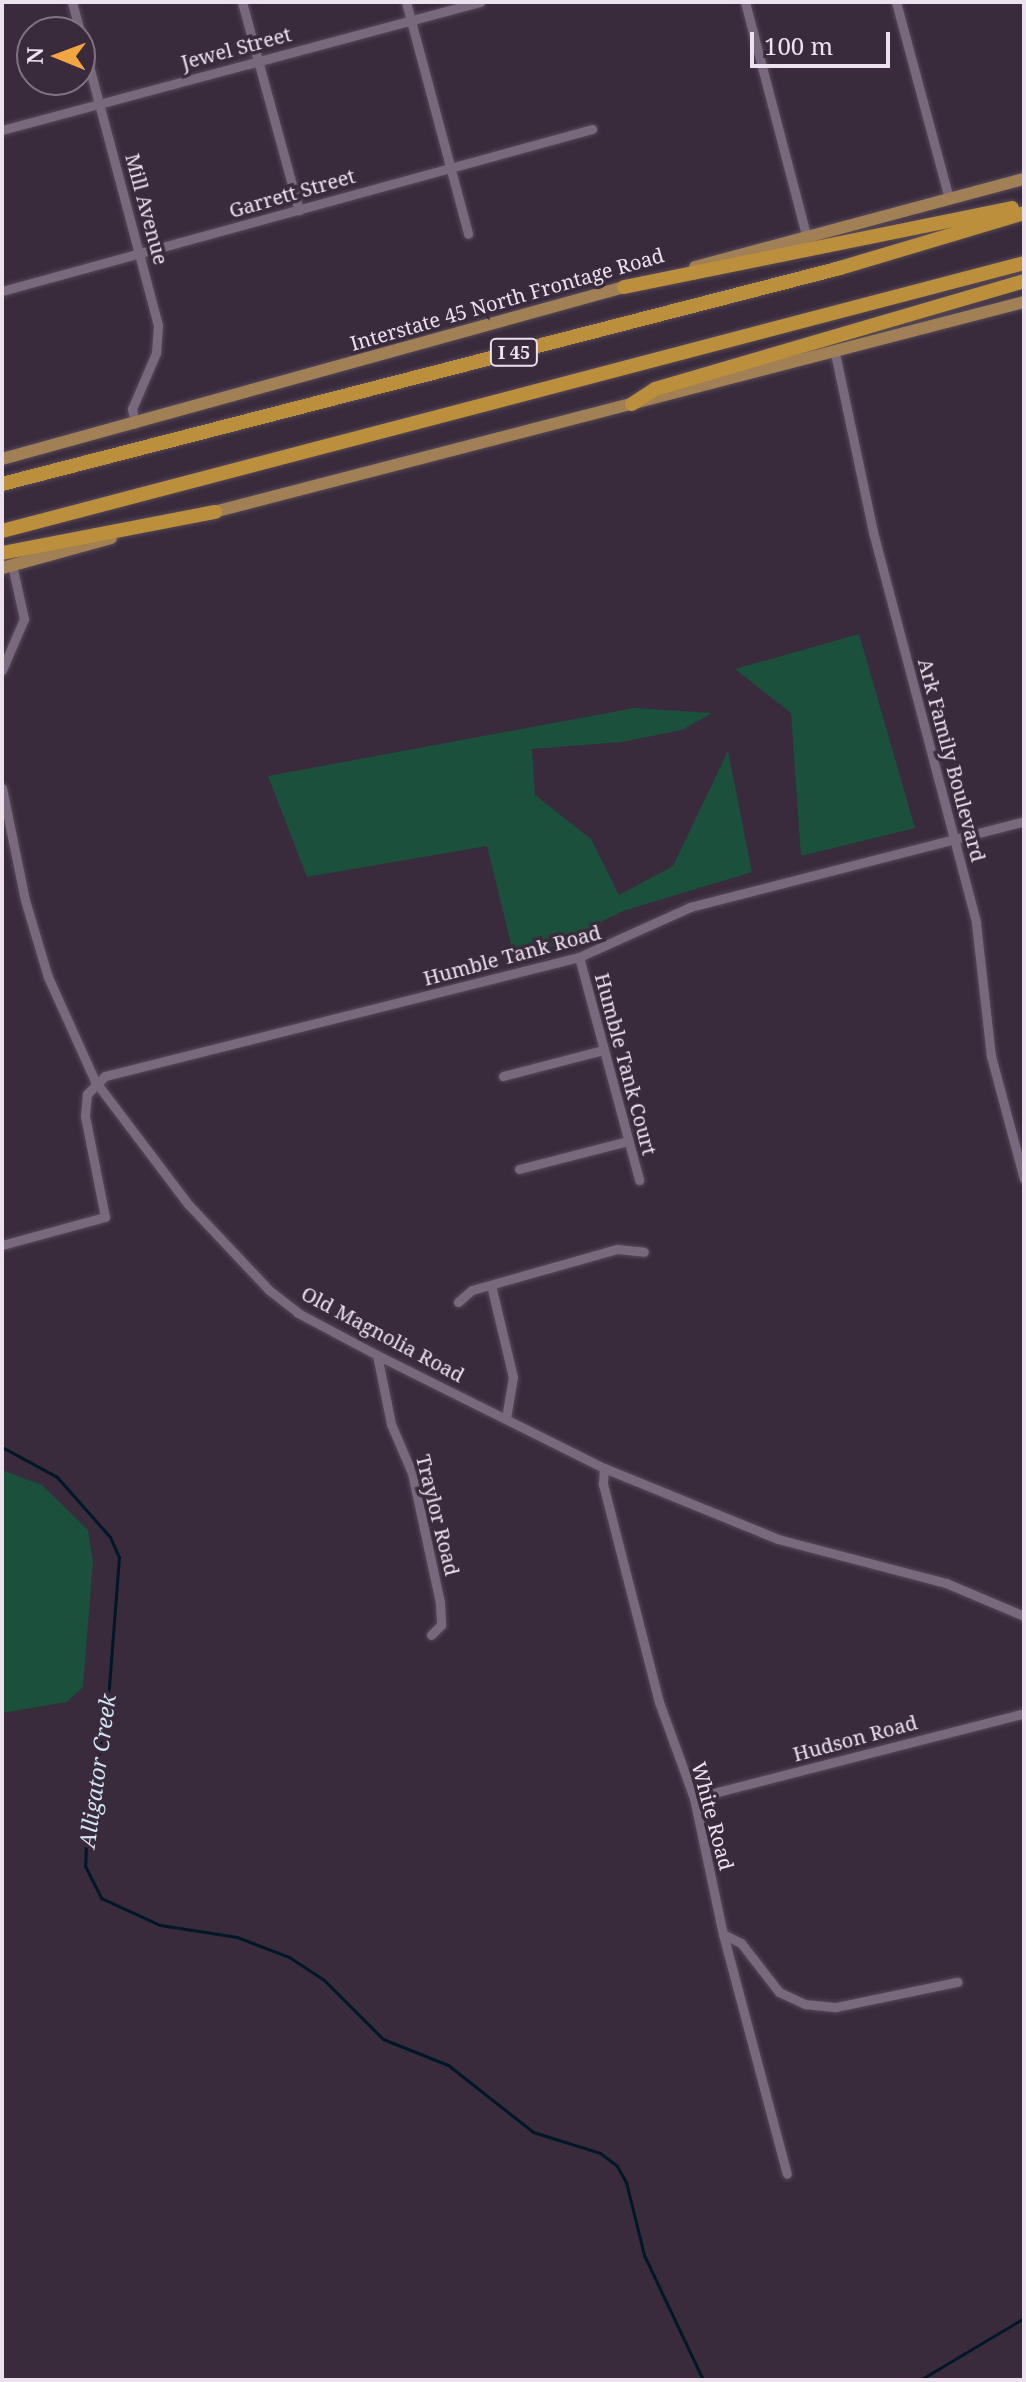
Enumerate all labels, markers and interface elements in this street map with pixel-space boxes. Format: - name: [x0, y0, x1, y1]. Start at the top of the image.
- north arrow: [16, 16, 96, 96]
- scale bar: [754, 16, 894, 66]
- street label: Jewel Street: [178, 22, 294, 74]
- text: 100 m: [764, 29, 833, 62]
- text: N: [19, 47, 49, 65]
- street label: Mill Avenue: [121, 151, 173, 267]
- street label: Garrett Street: [226, 164, 358, 222]
- street label: Interstate 45 North Frontage Road: [347, 243, 667, 355]
- road number: I 45: [488, 338, 540, 366]
- street label: Ark Family Boulevard: [913, 656, 991, 864]
- street label: Humble Tank Road: [421, 920, 603, 990]
- street label: Humble Tank Court: [590, 970, 662, 1158]
- street label: Old Magnolia Road: [297, 1281, 469, 1387]
- street label: Traylor Road: [411, 1452, 465, 1578]
- water label: Alligator Creek: [73, 1692, 121, 1850]
- street label: Hudson Road: [790, 1710, 920, 1766]
- street label: White Road: [687, 1759, 739, 1873]

